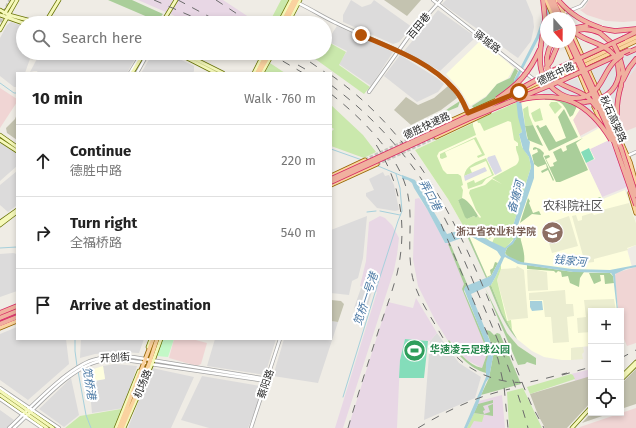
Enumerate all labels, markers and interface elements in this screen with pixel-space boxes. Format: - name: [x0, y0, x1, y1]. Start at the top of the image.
- street label: 百田巷: [405, 11, 433, 41]
- north arrow: [540, 12, 576, 48]
- search box: [16, 16, 332, 60]
- route end: [352, 26, 370, 44]
- icon: search: [30, 27, 52, 49]
- street label: 驿城路: [471, 28, 503, 56]
- text: Search here: [62, 29, 142, 47]
- street label: 德胜中路: [535, 60, 577, 88]
- route start: [510, 83, 528, 101]
- text: 10 min: [32, 88, 83, 109]
- text: Walk · 760 m: [244, 91, 316, 106]
- street label: 秋石高架路: [597, 94, 629, 144]
- street label: 德胜快速路: [402, 110, 452, 142]
- text: Continue: [70, 142, 131, 160]
- icon: ahead: [32, 150, 54, 172]
- text: 220 m: [281, 153, 316, 168]
- text: 德胜中路: [70, 163, 122, 178]
- water label: 弄口港: [416, 177, 445, 214]
- water label: 备塘河: [505, 177, 527, 215]
- district label: 农科院社区: [543, 199, 603, 213]
- text: Turn right: [70, 214, 137, 232]
- school or university icon: 浙江省农业科学院: [539, 219, 565, 245]
- icon: right: [32, 222, 54, 244]
- text: 540 m: [281, 225, 316, 240]
- place label: 浙江省农业科学院: [456, 226, 536, 238]
- text: 全福桥路: [70, 235, 122, 250]
- water label: 钱家河: [553, 253, 589, 269]
- water label: 笕桥一号港: [351, 269, 381, 327]
- icon: arrive: [32, 294, 54, 316]
- text: Arrive at destination: [70, 296, 211, 314]
- map controls: [588, 308, 624, 416]
- button: +: [588, 308, 624, 344]
- sports icon: 华速凌云足球公园: [402, 337, 428, 363]
- place label: 华速凌云足球公园: [430, 343, 510, 356]
- button: −: [588, 344, 624, 380]
- street label: 开创街: [100, 351, 130, 365]
- water label: 笕桥港: [80, 366, 98, 402]
- street label: 机场路: [132, 368, 154, 400]
- street label: 蔡阳路: [255, 368, 277, 400]
- button: locate: [588, 380, 624, 416]

